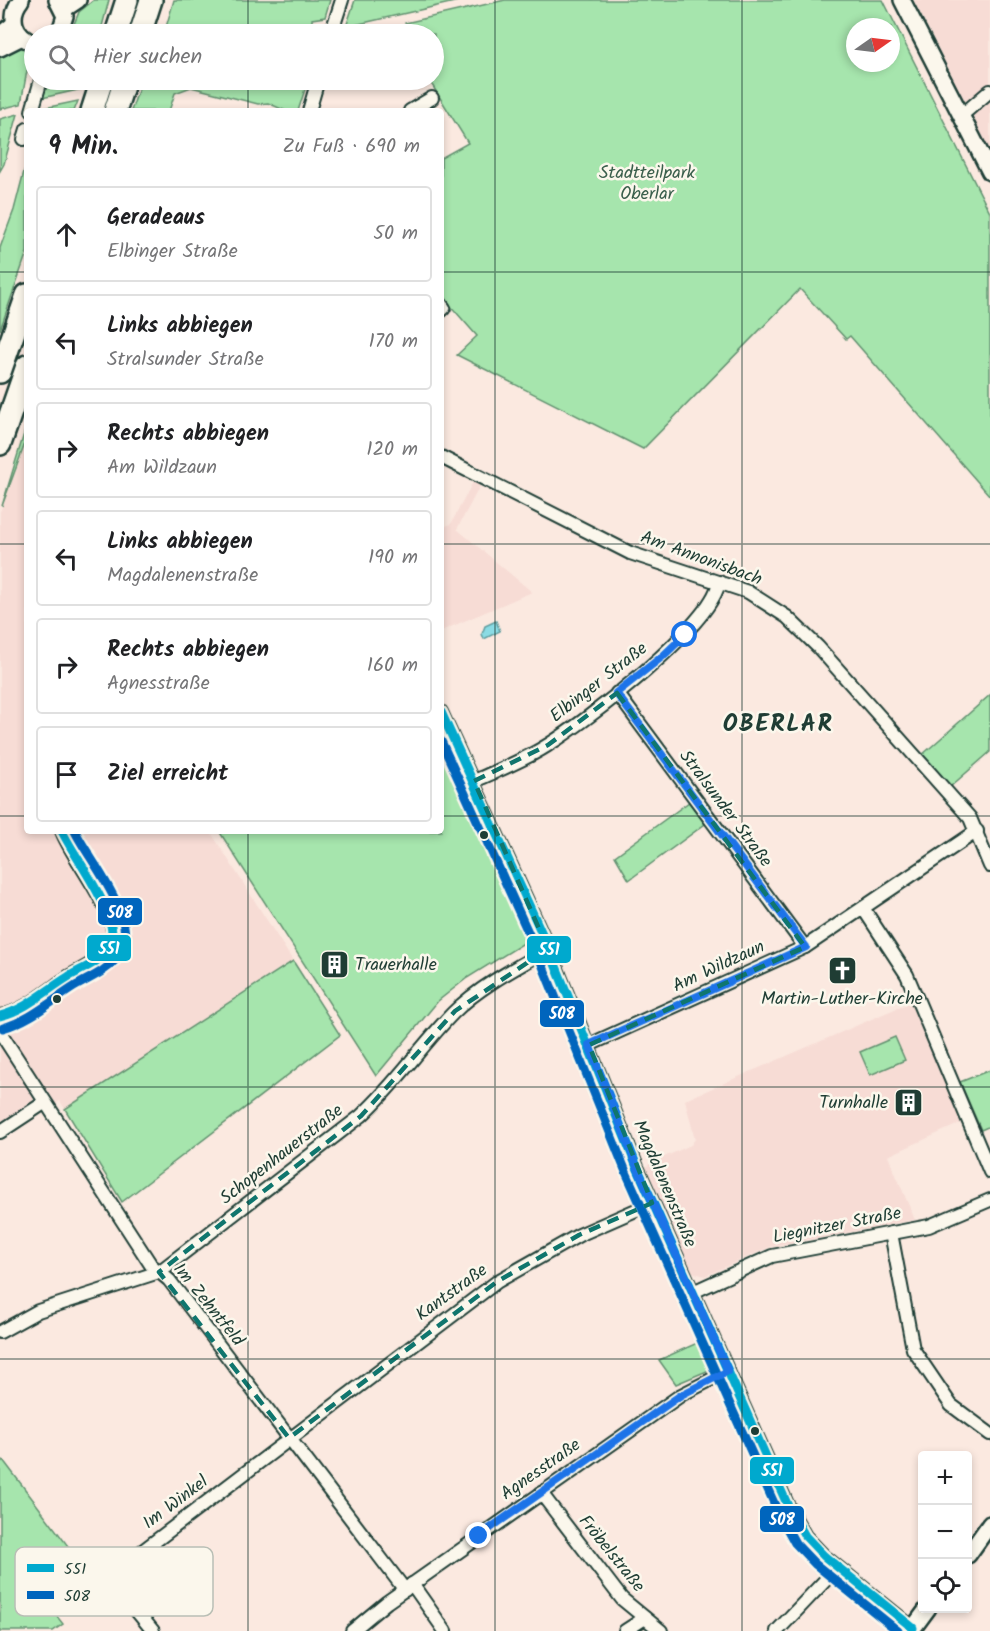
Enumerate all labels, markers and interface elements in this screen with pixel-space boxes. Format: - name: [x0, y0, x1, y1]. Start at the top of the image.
- north arrow: [846, 18, 900, 72]
- search box: [24, 24, 444, 90]
- text: Hier suchen: [93, 40, 202, 75]
- icon: search: [45, 41, 78, 74]
- text: 9 Min.: [48, 126, 118, 168]
- text: Zu Fuß · 690 m: [283, 131, 420, 163]
- park label: Stadtteilpark Oberlar: [599, 159, 696, 209]
- text: Geradeaus: [107, 201, 205, 236]
- icon: ahead: [50, 218, 83, 251]
- text: 50 m: [373, 218, 418, 250]
- text: Elbinger Straße: [107, 236, 238, 268]
- text: Links abbiegen: [107, 309, 253, 344]
- icon: left: [50, 326, 83, 359]
- text: 170 m: [369, 326, 418, 358]
- text: Stralsunder Straße: [107, 344, 264, 376]
- text: Rechts abbiegen: [107, 417, 269, 452]
- icon: right: [50, 434, 83, 467]
- text: 120 m: [366, 434, 418, 466]
- text: Am Wildzaun: [107, 452, 217, 484]
- street label: Am Annonisbach: [636, 524, 766, 594]
- text: Links abbiegen: [107, 525, 253, 560]
- icon: left: [50, 542, 83, 575]
- text: 190 m: [368, 542, 418, 574]
- text: Magdalenenstraße: [107, 560, 258, 592]
- route start: [671, 621, 697, 647]
- text: Rechts abbiegen: [107, 633, 269, 668]
- street label: Elbinger Straße: [544, 635, 654, 731]
- icon: right: [50, 650, 83, 683]
- text: 160 m: [367, 650, 418, 682]
- text: Agnesstraße: [107, 668, 210, 700]
- district label: OBERLAR: [723, 705, 833, 744]
- street label: Stralsunder Straße: [671, 744, 779, 874]
- text: Ziel erreicht: [107, 757, 228, 792]
- icon: arrive: [50, 758, 83, 791]
- unlabelled marker: [478, 829, 490, 841]
- line badge: 508: [97, 897, 143, 926]
- text: 508: [106, 901, 133, 926]
- street label: Am Wildzaun: [668, 933, 770, 1001]
- line badge: 551: [86, 934, 132, 962]
- line badge: 551: [526, 935, 572, 964]
- text: 551: [97, 937, 120, 962]
- text: 551: [537, 938, 560, 963]
- building icon: Trauerhalle: [318, 949, 350, 981]
- place label: Trauerhalle: [355, 951, 437, 980]
- church icon: Martin-Luther-Kirche: [826, 954, 858, 986]
- place label: Martin-Luther-Kirche: [761, 985, 923, 1014]
- unlabelled marker: [51, 993, 63, 1005]
- line badge: 508: [539, 999, 585, 1028]
- text: 508: [548, 1002, 575, 1027]
- building icon: Turnhalle: [893, 1087, 925, 1119]
- place label: Turnhalle: [819, 1089, 888, 1118]
- street label: Schopenhauerstraße: [214, 1097, 350, 1213]
- street label: Magdalenenstraße: [624, 1116, 704, 1252]
- street label: Liegnitzer Straße: [770, 1199, 904, 1253]
- street label: Im Zehntfeld: [165, 1257, 252, 1354]
- street label: Kantstraße: [410, 1257, 494, 1329]
- unlabelled marker: [749, 1425, 761, 1437]
- street label: Agnesstraße: [495, 1432, 587, 1508]
- map controls: [918, 1451, 972, 1613]
- button: +: [918, 1451, 972, 1505]
- line badge: 551: [749, 1456, 795, 1485]
- text: 551: [760, 1459, 783, 1484]
- street label: Im Winkel: [137, 1468, 216, 1537]
- line badge: 508: [759, 1505, 805, 1533]
- button: −: [918, 1505, 972, 1559]
- text: 508: [768, 1508, 795, 1533]
- street label: Fröbelstraße: [570, 1509, 652, 1599]
- route end: [465, 1522, 491, 1548]
- legend: [15, 1547, 213, 1616]
- text: 551: [64, 1557, 86, 1582]
- button: locate: [918, 1559, 972, 1613]
- text: 508: [64, 1584, 91, 1609]

